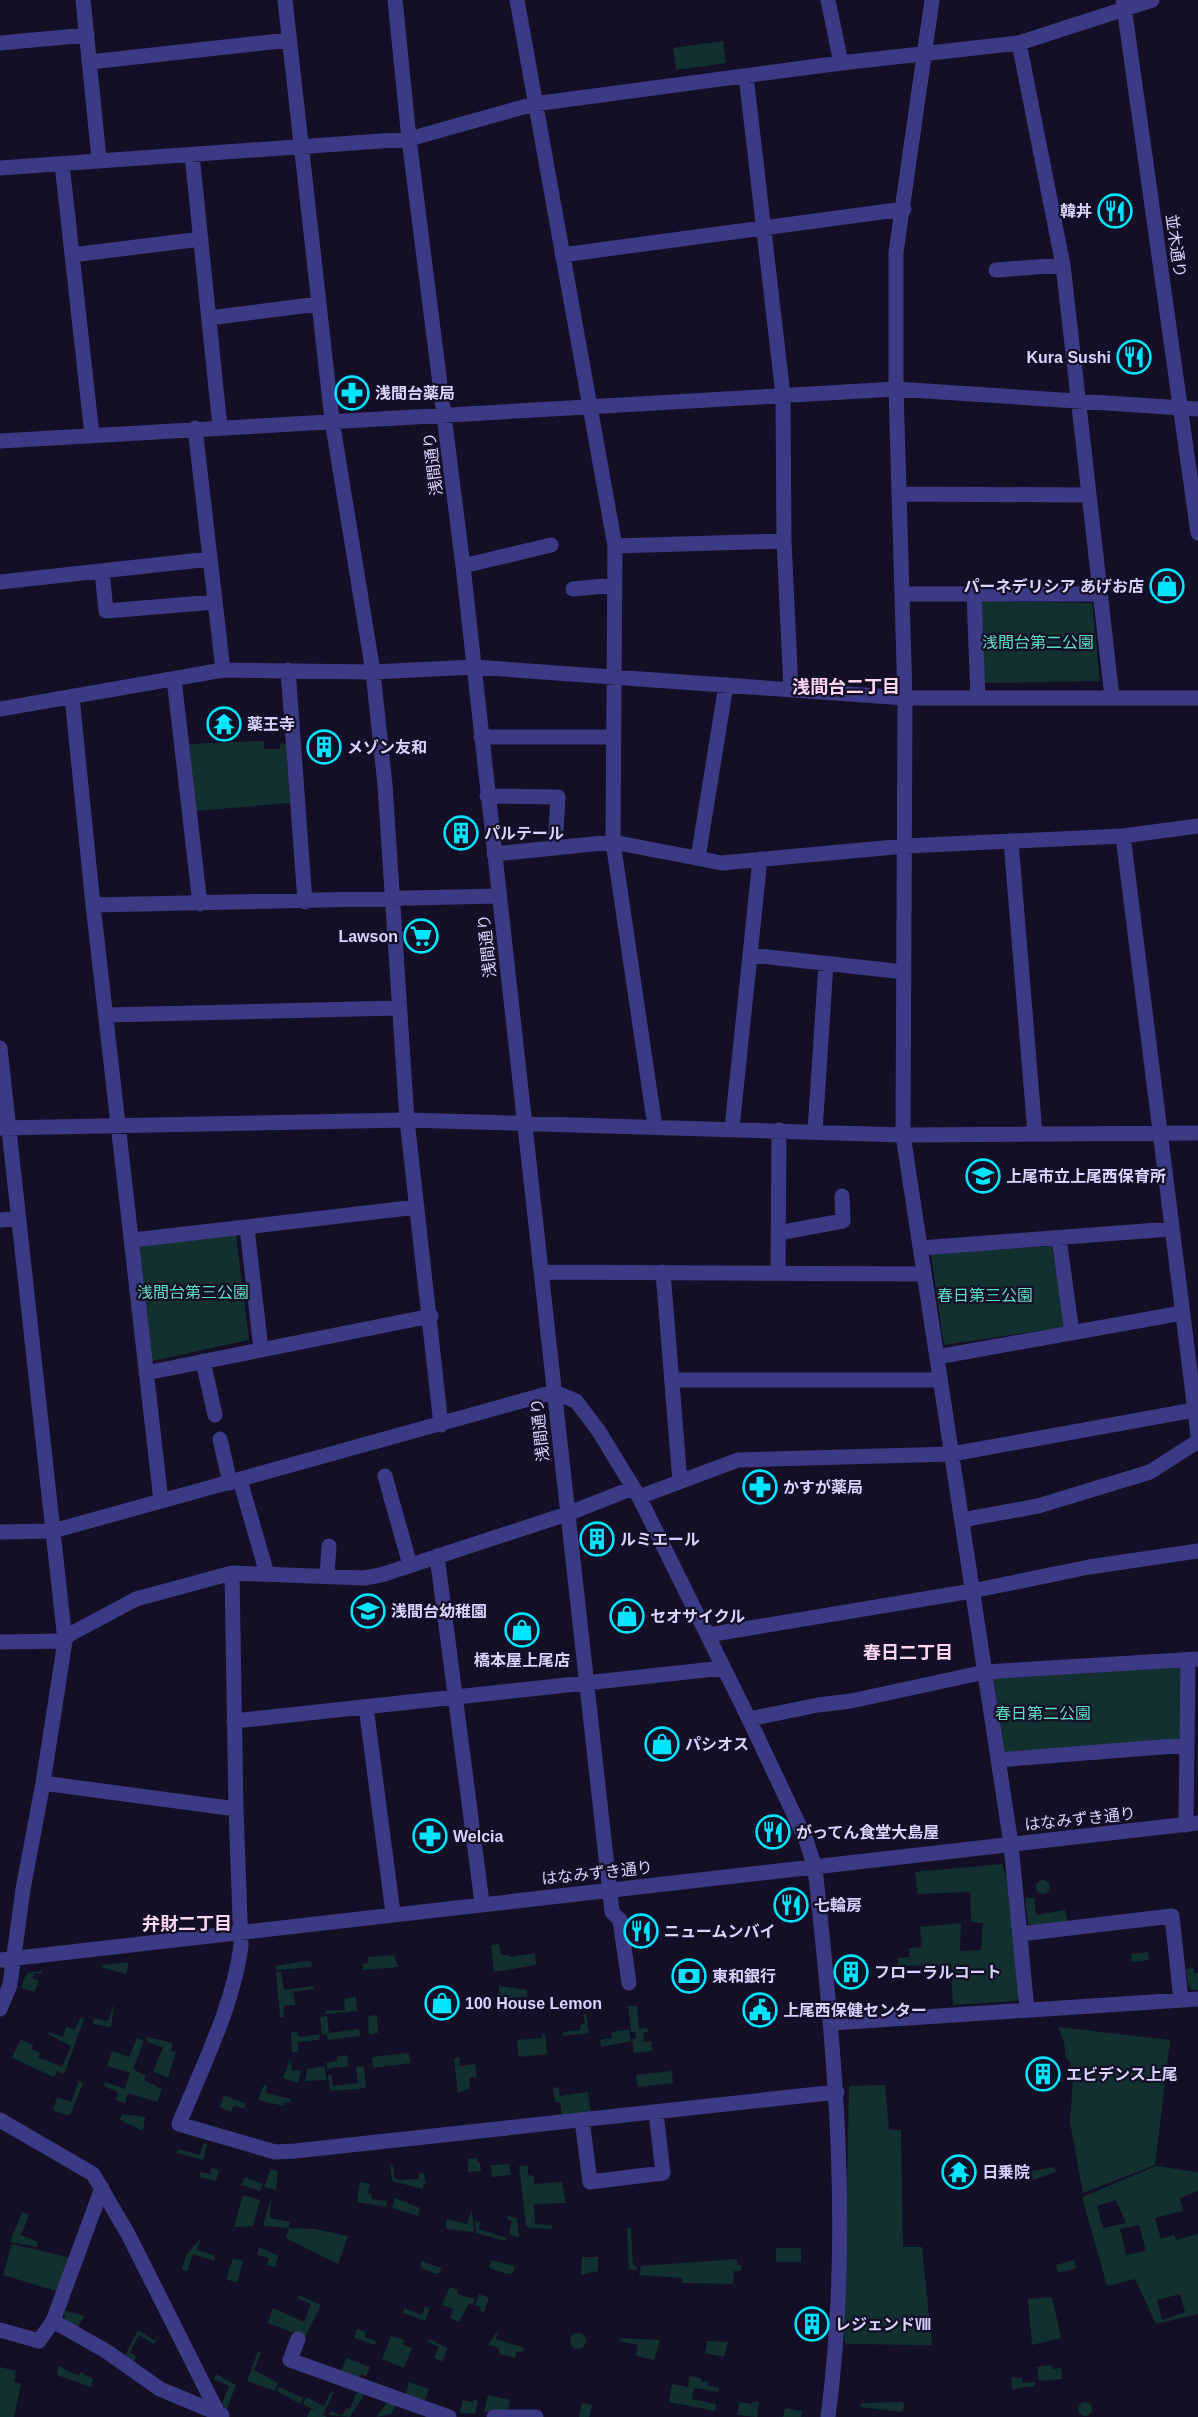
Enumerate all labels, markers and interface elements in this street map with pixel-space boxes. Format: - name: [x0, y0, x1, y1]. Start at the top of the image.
- restaurant icon: 韓丼: [1097, 193, 1133, 229]
- place label: 韓丼: [1060, 202, 1092, 220]
- street label: 並木通り: [1163, 213, 1189, 279]
- restaurant icon: Kura Sushi: [1116, 339, 1152, 375]
- place label: Kura Sushi: [1027, 349, 1111, 366]
- pharmacy icon: 浅間台薬局: [334, 375, 370, 411]
- place label: 浅間台薬局: [375, 384, 455, 402]
- street label: 浅間通り: [421, 431, 445, 497]
- shop icon: パーネデリシア あげお店: [1149, 568, 1185, 604]
- place label: パーネデリシア あげお店: [964, 578, 1144, 595]
- park label: 浅間台第二公園: [982, 634, 1094, 651]
- district label: 浅間台二丁目: [792, 677, 900, 697]
- temple icon: 薬王寺: [206, 706, 242, 742]
- place label: 薬王寺: [247, 716, 295, 733]
- building icon: メゾン友和: [306, 729, 342, 765]
- place label: メゾン友和: [347, 739, 427, 756]
- building icon: パルテール: [443, 815, 479, 851]
- place label: パルテール: [484, 825, 564, 842]
- street label: 浅間通り: [475, 913, 499, 979]
- supermarket icon: Lawson: [403, 918, 439, 954]
- place label: Lawson: [338, 928, 398, 945]
- school or university icon: 上尾市立上尾西保育所: [965, 1158, 1001, 1194]
- place label: 上尾市立上尾西保育所: [1006, 1168, 1166, 1185]
- park label: 浅間台第三公園: [137, 1284, 249, 1301]
- park label: 春日第三公園: [937, 1287, 1033, 1304]
- street label: 浅間通り: [528, 1397, 552, 1463]
- pharmacy icon: かすが薬局: [742, 1469, 778, 1505]
- place label: かすが薬局: [783, 1479, 863, 1496]
- building icon: ルミエール: [579, 1521, 615, 1557]
- place label: ルミエール: [620, 1531, 700, 1548]
- school or university icon: 浅間台幼稚園: [350, 1593, 386, 1629]
- shop icon: セオサイクル: [609, 1598, 645, 1634]
- place label: 浅間台幼稚園: [391, 1602, 487, 1620]
- place label: セオサイクル: [650, 1608, 745, 1625]
- shop icon: 橋本屋上尾店: [504, 1612, 540, 1648]
- district label: 春日二丁目: [863, 1643, 953, 1663]
- place label: 橋本屋上尾店: [474, 1652, 570, 1669]
- park label: 春日第二公園: [995, 1705, 1091, 1722]
- shop icon: パシオス: [644, 1726, 680, 1762]
- place label: パシオス: [685, 1736, 749, 1753]
- street label: はなみずき通り: [1023, 1805, 1137, 1833]
- restaurant icon: がってん食堂大島屋: [755, 1814, 791, 1850]
- pharmacy icon: Welcia: [412, 1818, 448, 1854]
- place label: がってん食堂大島屋: [796, 1824, 939, 1841]
- place label: Welcia: [453, 1828, 504, 1845]
- street label: はなみずき通り: [540, 1859, 654, 1887]
- restaurant icon: 七輪房: [773, 1887, 809, 1923]
- place label: 七輪房: [814, 1896, 862, 1914]
- restaurant icon: ニュームンバイ: [623, 1913, 659, 1949]
- district label: 弁財二丁目: [142, 1914, 232, 1934]
- place label: ニュームンバイ: [664, 1923, 776, 1940]
- building icon: フローラルコート: [833, 1954, 869, 1990]
- bank icon: 東和銀行: [671, 1958, 707, 1994]
- place label: フローラルコート: [874, 1964, 1002, 1981]
- place label: 東和銀行: [712, 1968, 776, 1985]
- shop icon: 100 House Lemon: [424, 1985, 460, 2021]
- public building icon: 上尾西保健センター: [742, 1992, 778, 2028]
- place label: 100 House Lemon: [465, 1995, 602, 2012]
- place label: 上尾西保健センター: [783, 2002, 927, 2019]
- building icon: エビデンス上尾: [1025, 2056, 1061, 2092]
- place label: エビデンス上尾: [1066, 2066, 1178, 2083]
- temple icon: 日乗院: [941, 2154, 977, 2190]
- place label: 日乗院: [982, 2164, 1030, 2181]
- building icon: レジェンドⅧ: [794, 2306, 830, 2342]
- place label: レジェンドⅧ: [835, 2316, 931, 2333]

